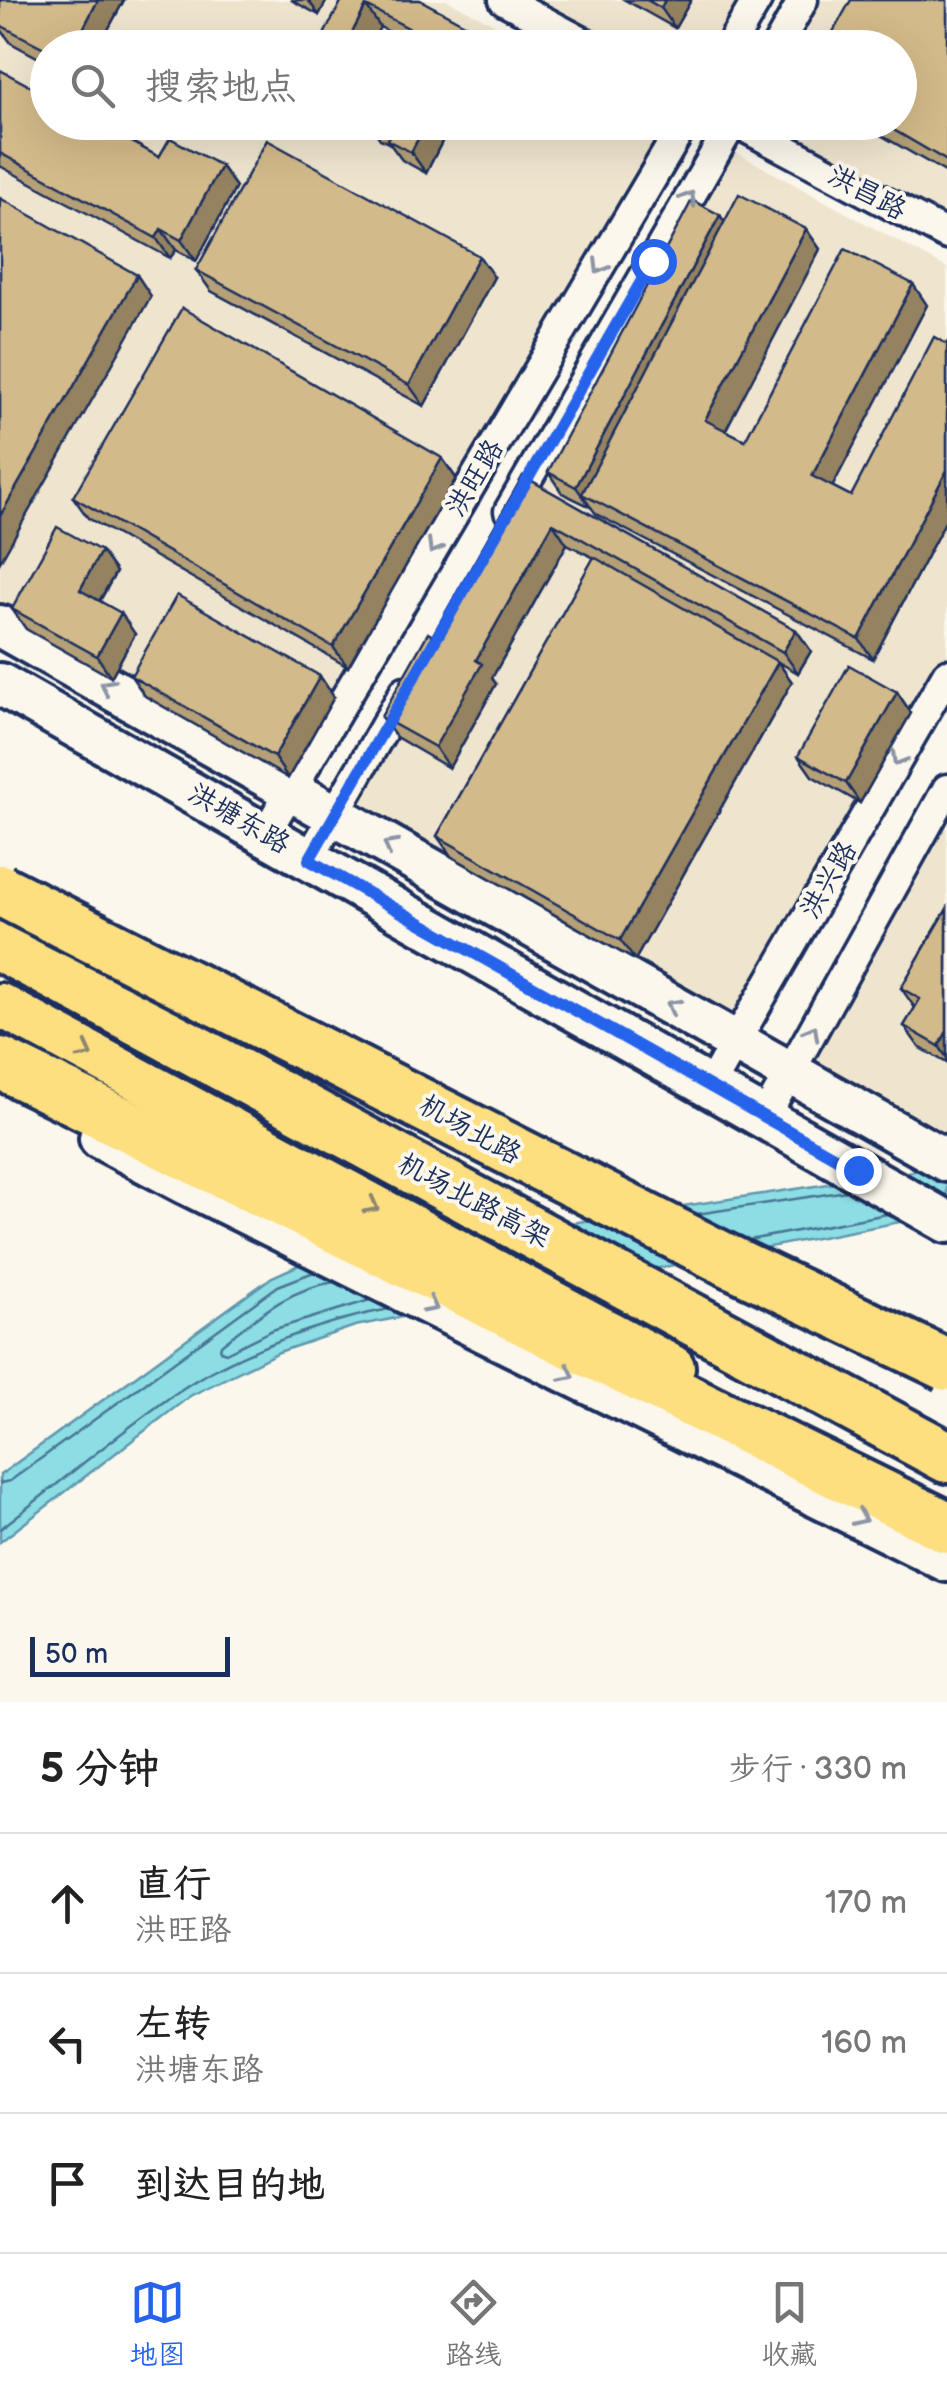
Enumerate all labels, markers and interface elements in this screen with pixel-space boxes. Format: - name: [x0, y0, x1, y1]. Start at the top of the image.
- search box: [30, 30, 917, 140]
- icon: search: [65, 58, 120, 113]
- text: 搜索地点: [145, 65, 297, 110]
- street label: 洪昌路: [822, 159, 912, 227]
- one-way arrow: [677, 191, 696, 209]
- route start: [631, 239, 677, 285]
- one-way arrow: [592, 256, 612, 274]
- street label: 洪旺路: [439, 433, 511, 523]
- one-way arrow: [427, 536, 446, 554]
- one-way arrow: [100, 679, 118, 699]
- one-way arrow: [891, 748, 911, 766]
- street label: 洪塘东路: [182, 777, 296, 861]
- street label: 洪兴路: [794, 835, 864, 925]
- one-way arrow: [383, 839, 401, 859]
- one-way arrow: [666, 999, 684, 1019]
- one-way arrow: [799, 1025, 819, 1043]
- one-way arrow: [75, 1039, 93, 1059]
- street label: 机场北路: [413, 1088, 527, 1172]
- street label: 机场北路高架: [392, 1147, 556, 1255]
- route end: [836, 1148, 882, 1194]
- one-way arrow: [361, 1193, 379, 1213]
- one-way arrow: [421, 1294, 439, 1314]
- one-way arrow: [558, 1362, 576, 1381]
- one-way arrow: [850, 1506, 868, 1526]
- scale bar: [30, 1632, 230, 1676]
- text: 50 m: [45, 1638, 108, 1671]
- text: 5 分钟: [40, 1744, 160, 1795]
- text: 步行 · 330 m: [729, 1750, 907, 1789]
- text: 直行: [135, 1862, 211, 1907]
- icon: ahead: [40, 1876, 95, 1931]
- text: 170 m: [825, 1884, 907, 1923]
- text: 洪旺路: [135, 1911, 231, 1950]
- text: 左转: [135, 2002, 211, 2047]
- icon: left: [40, 2016, 95, 2071]
- text: 160 m: [821, 2024, 907, 2063]
- text: 洪塘东路: [135, 2051, 263, 2090]
- icon: arrive: [40, 2156, 95, 2211]
- text: 到达目的地: [135, 2163, 325, 2208]
- tab: 地图: [130, 2275, 186, 2372]
- tab: 路线: [445, 2275, 501, 2372]
- tab: 收藏: [761, 2275, 817, 2372]

